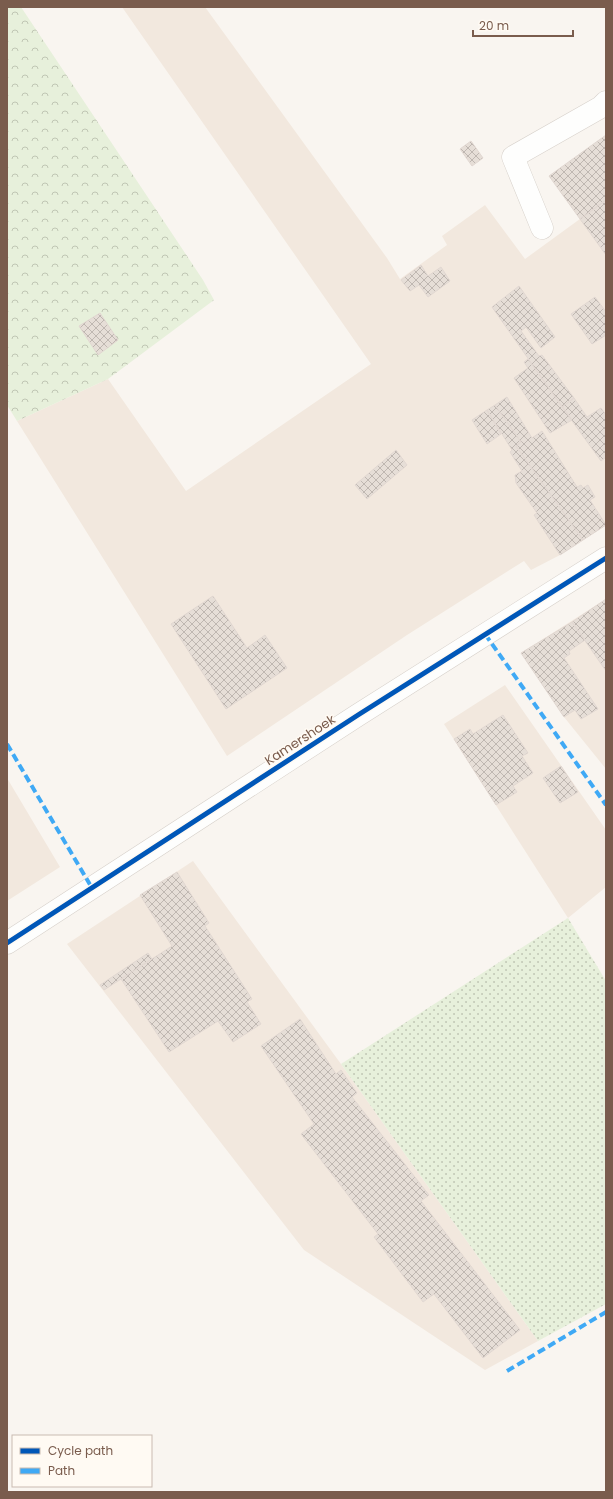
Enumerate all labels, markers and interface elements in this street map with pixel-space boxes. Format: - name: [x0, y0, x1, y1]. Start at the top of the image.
- scale bar: [473, 12, 573, 38]
- text: 20 m: [479, 17, 509, 34]
- street label: Kamershoek: [261, 710, 339, 770]
- legend: [12, 1435, 152, 1487]
- text: Cycle path: [48, 1442, 113, 1459]
- text: Path: [48, 1462, 75, 1479]

